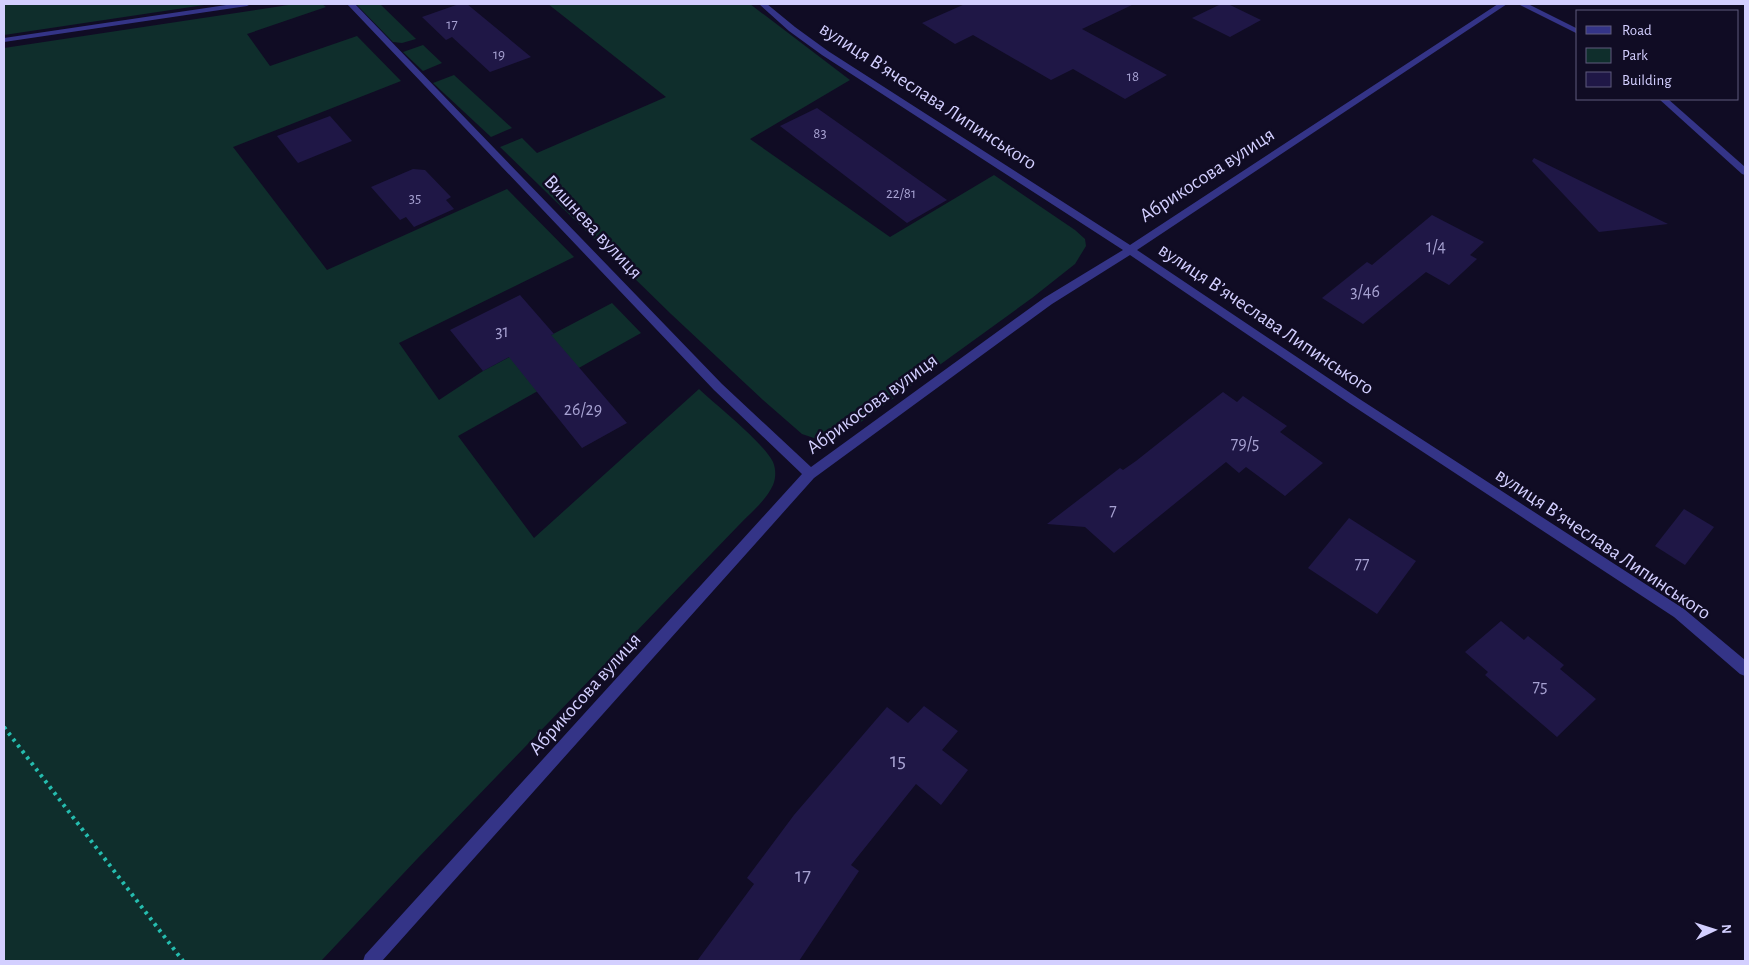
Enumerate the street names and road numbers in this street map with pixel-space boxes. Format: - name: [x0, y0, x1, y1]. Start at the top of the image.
- street label: вулиця Вʼячеслава Липинського: [816, 18, 1040, 174]
- street label: Абрикосова вулиця: [1136, 124, 1278, 226]
- street label: Вишнева вулиця: [540, 171, 646, 283]
- street label: вулиця Вʼячеслава Липинського: [1155, 240, 1377, 398]
- street label: Абрикосова вулиця: [803, 350, 941, 458]
- street label: вулиця Вʼячеслава Липинського: [1492, 465, 1714, 623]
- street label: Абрикосова вулиця: [525, 629, 645, 759]

